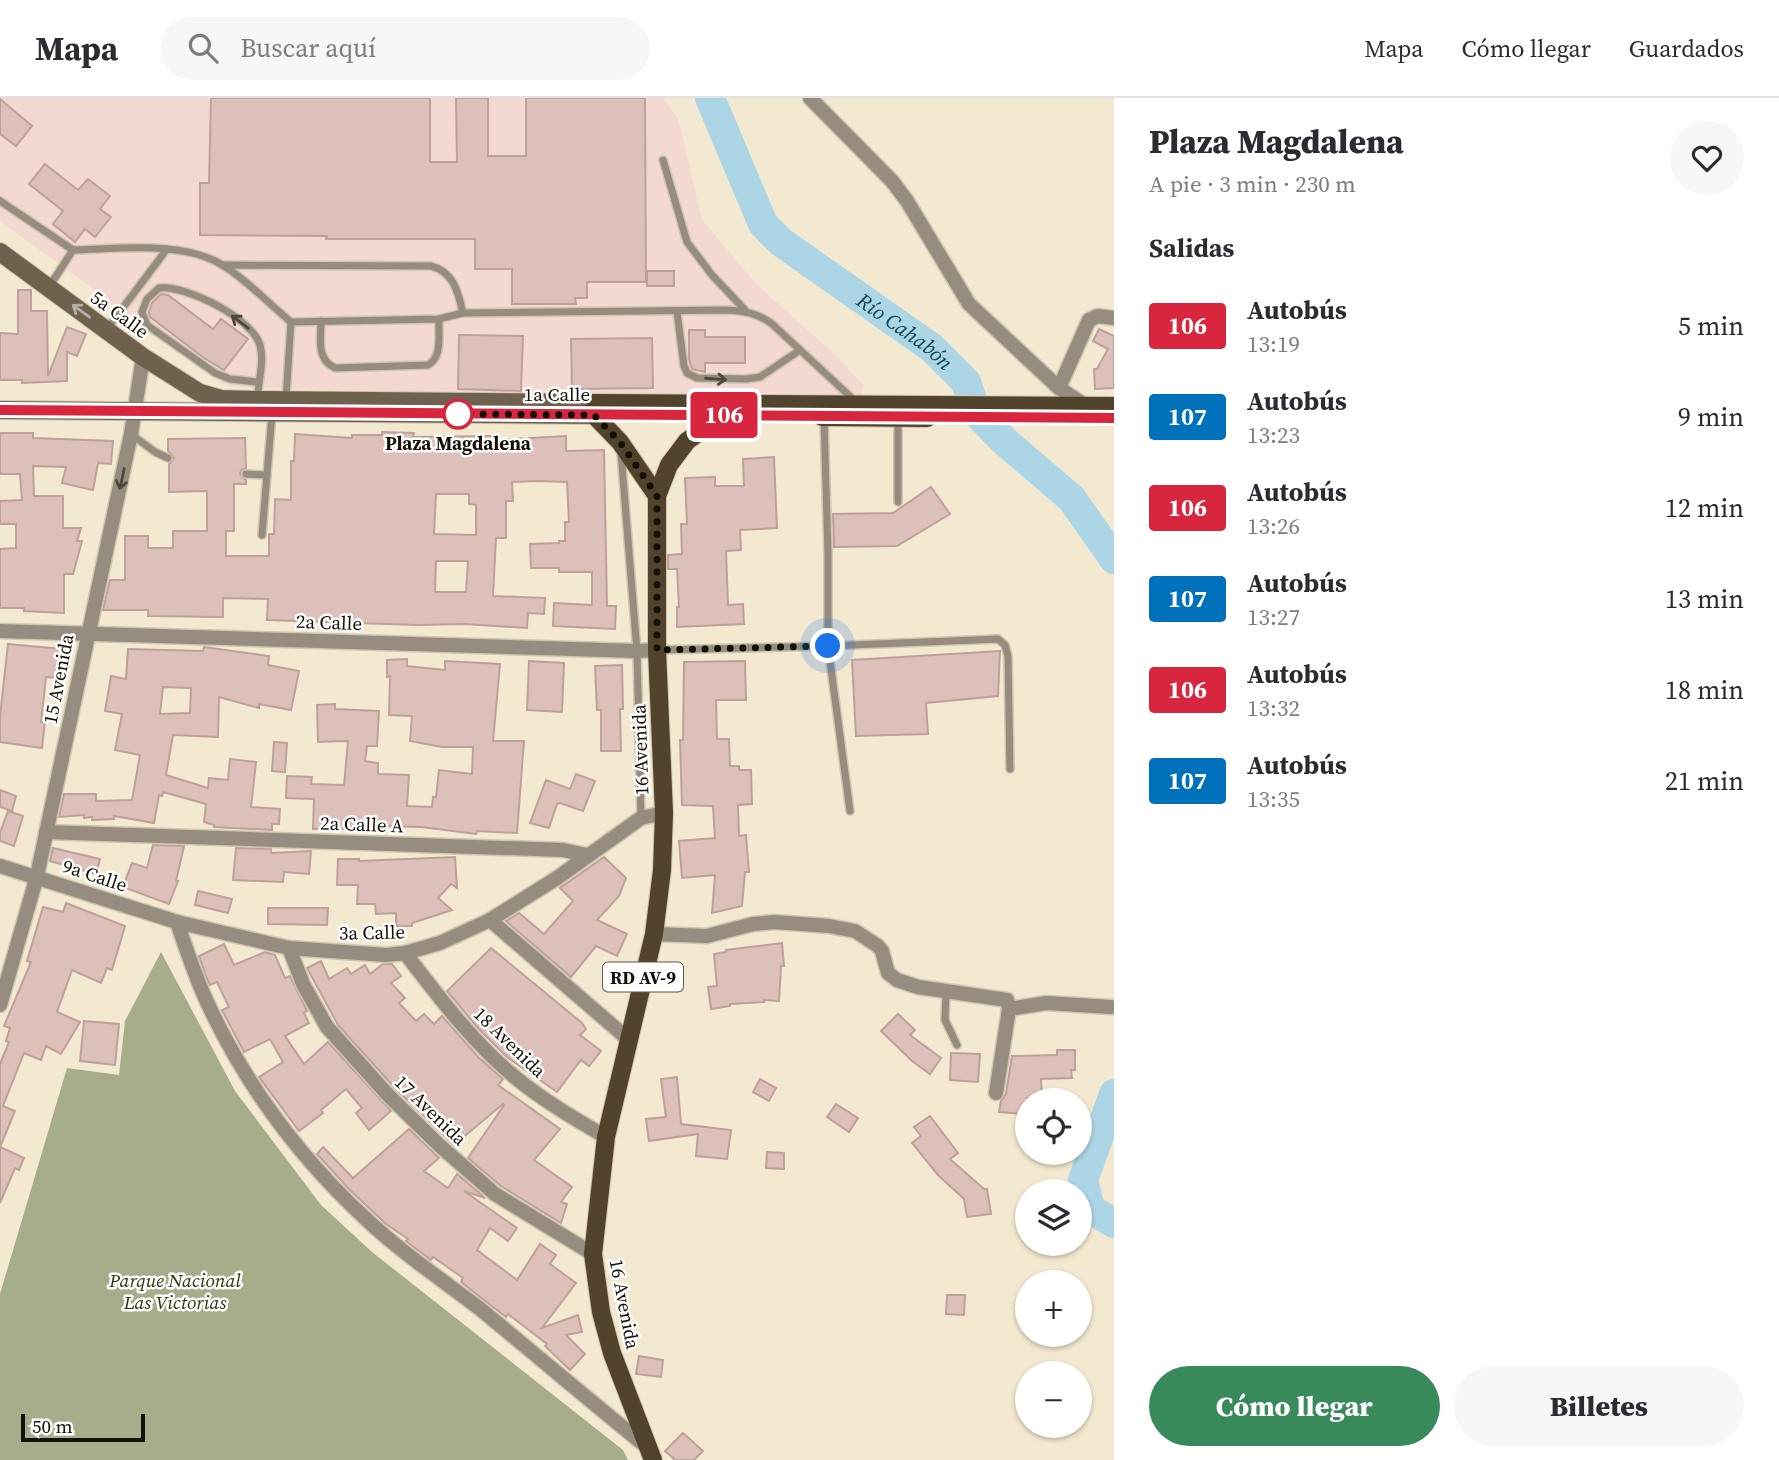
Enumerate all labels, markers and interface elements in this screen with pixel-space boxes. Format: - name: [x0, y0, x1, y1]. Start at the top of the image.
- search box: [160, 17, 650, 80]
- text: Mapa: [35, 26, 118, 71]
- icon: search: [184, 29, 222, 67]
- text: Buscar aquí: [240, 30, 376, 66]
- text: Mapa: [1364, 32, 1423, 65]
- text: Cómo llegar: [1461, 32, 1591, 65]
- text: Guardados: [1629, 32, 1744, 65]
- text: Plaza Magdalena: [1149, 119, 1404, 164]
- button: heart: [1670, 121, 1744, 195]
- text: A pie · 3 min · 230 m: [1149, 168, 1356, 200]
- text: Salidas: [1149, 230, 1234, 266]
- street label: 5a Calle: [86, 284, 154, 344]
- water label: Río Cahabón: [851, 285, 960, 376]
- text: Autobús: [1247, 292, 1347, 328]
- one-way arrow: [72, 304, 91, 318]
- text: 5 min: [1678, 308, 1744, 344]
- text: 106: [1168, 309, 1207, 342]
- one-way arrow: [231, 315, 250, 330]
- text: 13:19: [1247, 328, 1300, 360]
- one-way arrow: [704, 373, 727, 386]
- street label: 1a Calle: [524, 381, 590, 407]
- text: Autobús: [1247, 383, 1347, 419]
- line badge: 106: [684, 392, 764, 438]
- text: 106: [704, 398, 744, 431]
- marker: Plaza Magdalena: [443, 399, 473, 429]
- text: 9 min: [1678, 399, 1744, 435]
- text: 107: [1168, 400, 1207, 433]
- text: 13:23: [1247, 419, 1300, 451]
- place label: Plaza Magdalena: [385, 430, 532, 456]
- one-way arrow: [115, 467, 128, 490]
- text: Autobús: [1247, 474, 1347, 510]
- text: 12 min: [1665, 490, 1744, 526]
- text: 106: [1168, 491, 1207, 524]
- text: 13:26: [1247, 510, 1300, 542]
- text: Autobús: [1247, 565, 1347, 601]
- text: 13 min: [1665, 581, 1744, 617]
- text: 107: [1168, 582, 1207, 615]
- text: 13:27: [1247, 601, 1300, 633]
- street label: 2a Calle: [295, 608, 363, 636]
- your location: [810, 628, 845, 663]
- street label: 15 Avenida: [37, 631, 80, 726]
- text: Autobús: [1247, 656, 1347, 692]
- text: 18 min: [1665, 672, 1744, 708]
- text: 106: [1168, 673, 1207, 706]
- text: 13:32: [1247, 692, 1300, 724]
- street label: 16 Avenida: [625, 704, 655, 796]
- text: Autobús: [1247, 747, 1347, 783]
- text: 21 min: [1665, 763, 1744, 799]
- text: 107: [1168, 764, 1207, 797]
- text: 13:35: [1247, 783, 1300, 815]
- street label: 2a Calle A: [320, 810, 404, 838]
- street label: 9a Calle: [59, 852, 131, 898]
- street label: 3a Calle: [339, 918, 405, 946]
- road number: RD AV-9: [603, 962, 683, 992]
- street label: 18 Avenida: [468, 1001, 552, 1083]
- street label: 17 Avenida: [389, 1069, 473, 1151]
- map controls: [1015, 1088, 1092, 1438]
- button: locate: [1015, 1088, 1092, 1165]
- button: layers: [1015, 1179, 1092, 1256]
- street label: 16 Avenida: [604, 1257, 647, 1352]
- park label: Parque Nacional Las Victorias: [108, 1267, 241, 1315]
- button: +: [1015, 1270, 1092, 1347]
- button: −: [1015, 1361, 1092, 1438]
- button: Cómo llegar: [1149, 1366, 1440, 1446]
- button: Billetes: [1454, 1366, 1744, 1446]
- scale bar: [21, 1411, 145, 1443]
- text: 50 m: [32, 1413, 73, 1439]

